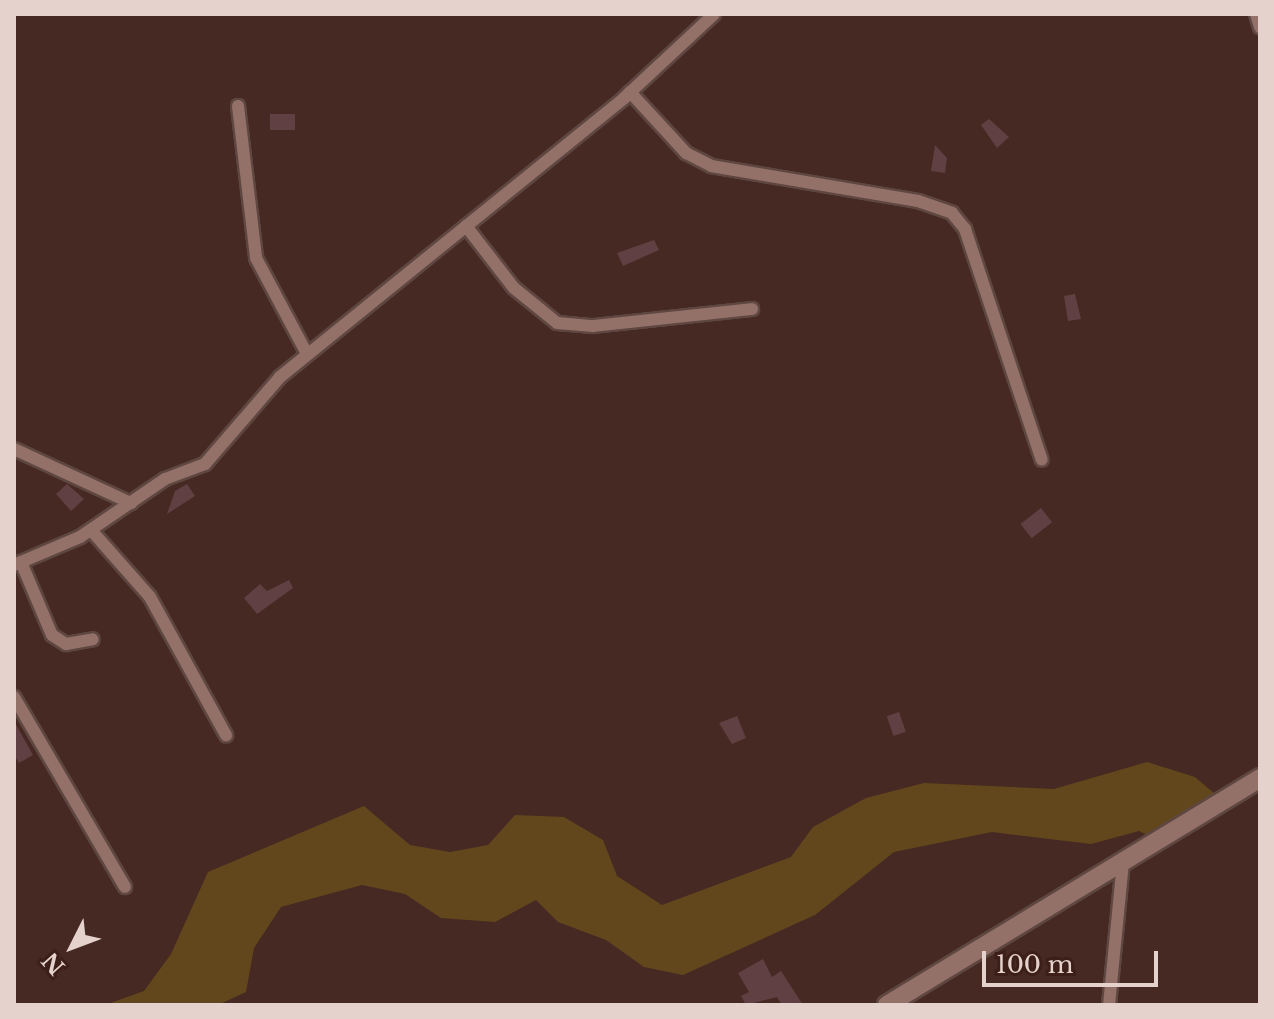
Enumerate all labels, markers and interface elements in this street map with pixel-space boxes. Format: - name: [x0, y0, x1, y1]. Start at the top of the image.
- north arrow: [32, 907, 112, 987]
- scale bar: [986, 935, 1162, 985]
- text: N: [37, 947, 71, 980]
- text: 100 m: [996, 950, 1074, 979]

